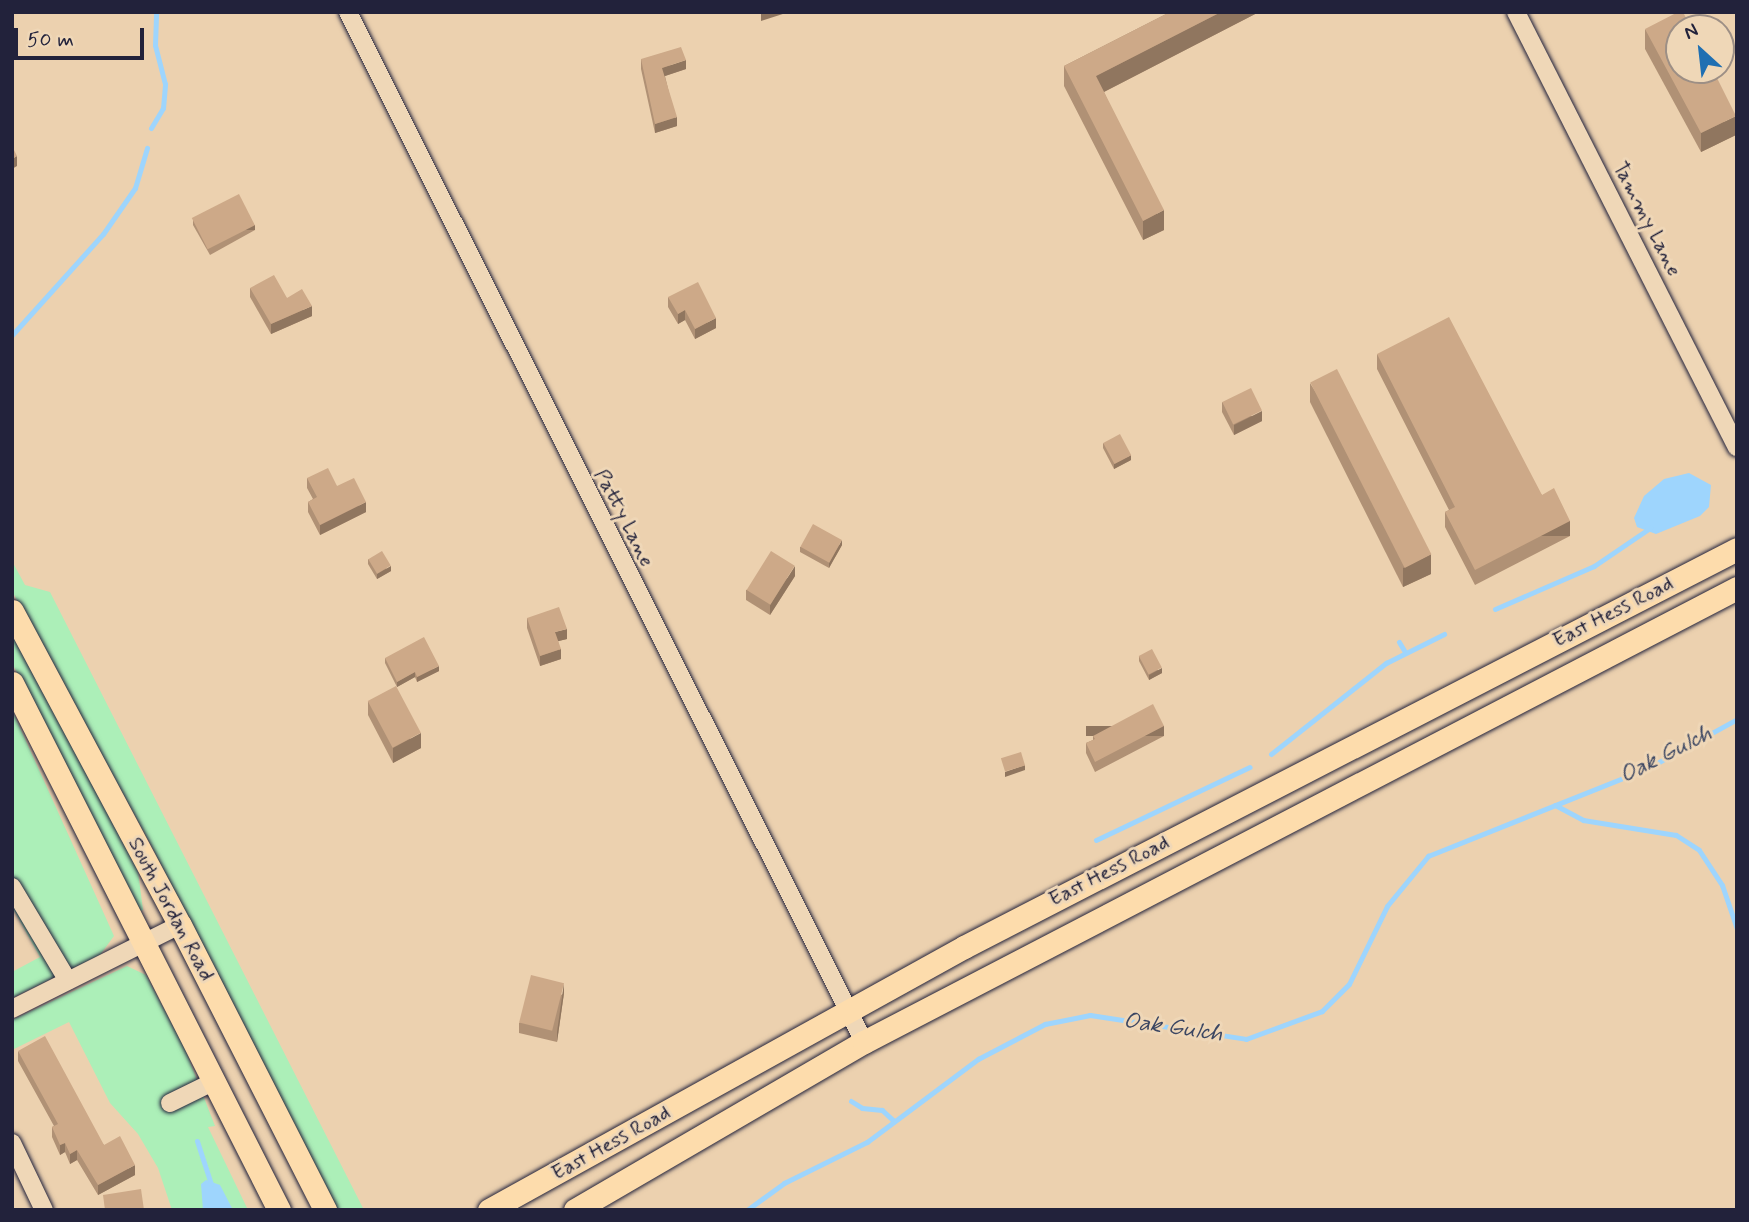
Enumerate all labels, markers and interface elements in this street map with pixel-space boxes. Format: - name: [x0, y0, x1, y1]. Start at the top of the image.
- scale bar: [18, 14, 147, 58]
- north arrow: [1665, 14, 1735, 84]
- text: N: [1680, 18, 1702, 46]
- text: 50 m: [27, 26, 74, 54]
- street label: Tammy Lane: [1608, 158, 1686, 280]
- street label: Patty Lane: [589, 466, 659, 570]
- street label: East Hess Road: [1549, 571, 1677, 653]
- water label: Oak Gulch: [1616, 720, 1716, 790]
- street label: East Hess Road: [1045, 830, 1173, 912]
- street label: South Jordan Road: [123, 833, 219, 985]
- water label: Oak Gulch: [1122, 1007, 1224, 1049]
- street label: East Hess Road: [547, 1100, 675, 1186]

